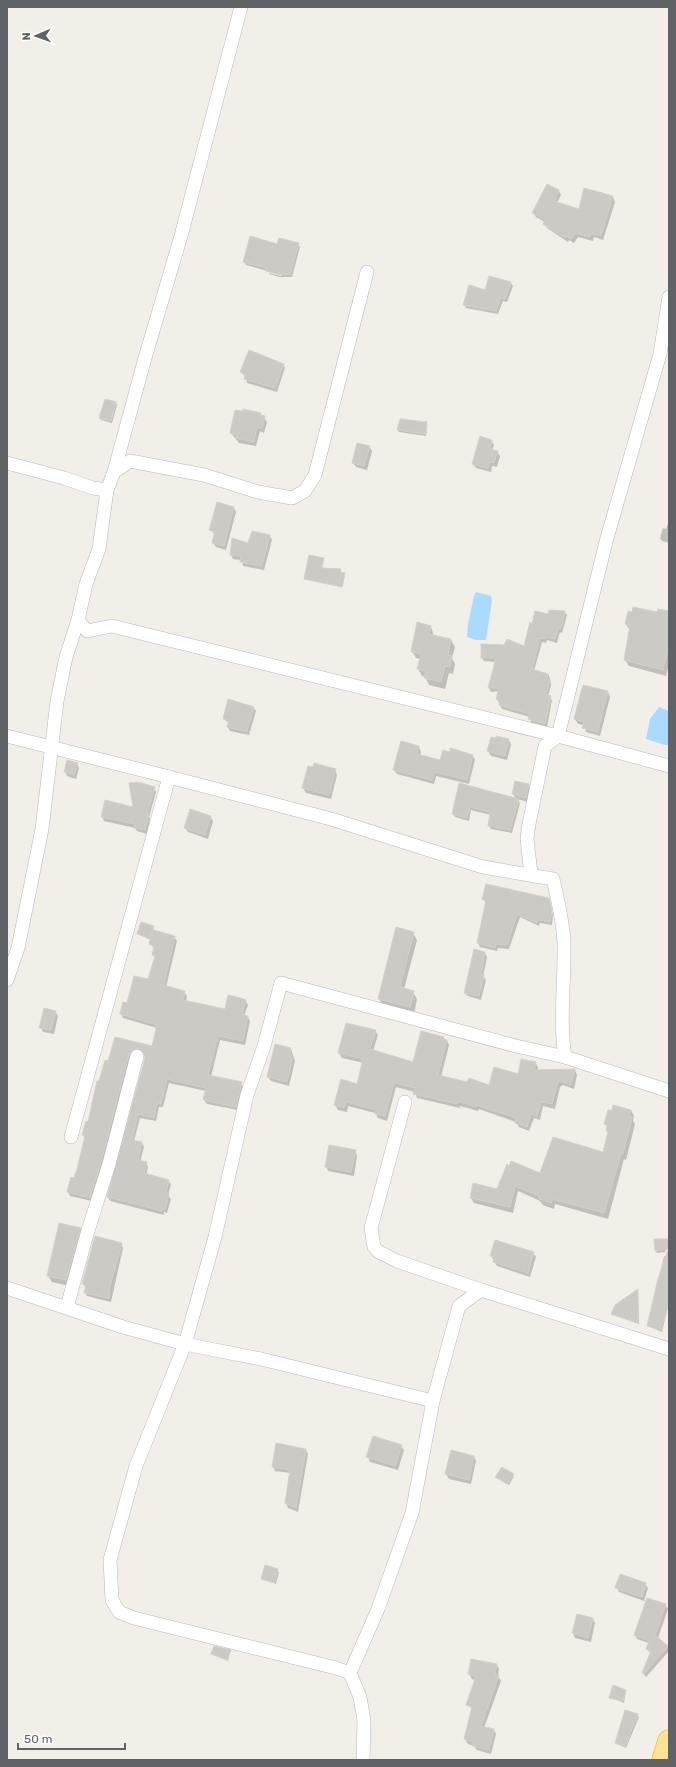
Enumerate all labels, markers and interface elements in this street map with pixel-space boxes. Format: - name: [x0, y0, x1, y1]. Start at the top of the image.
- north arrow: [16, 16, 56, 56]
- text: N: [20, 32, 33, 41]
- scale bar: [18, 1725, 125, 1751]
- text: 50 m: [24, 1732, 52, 1746]

